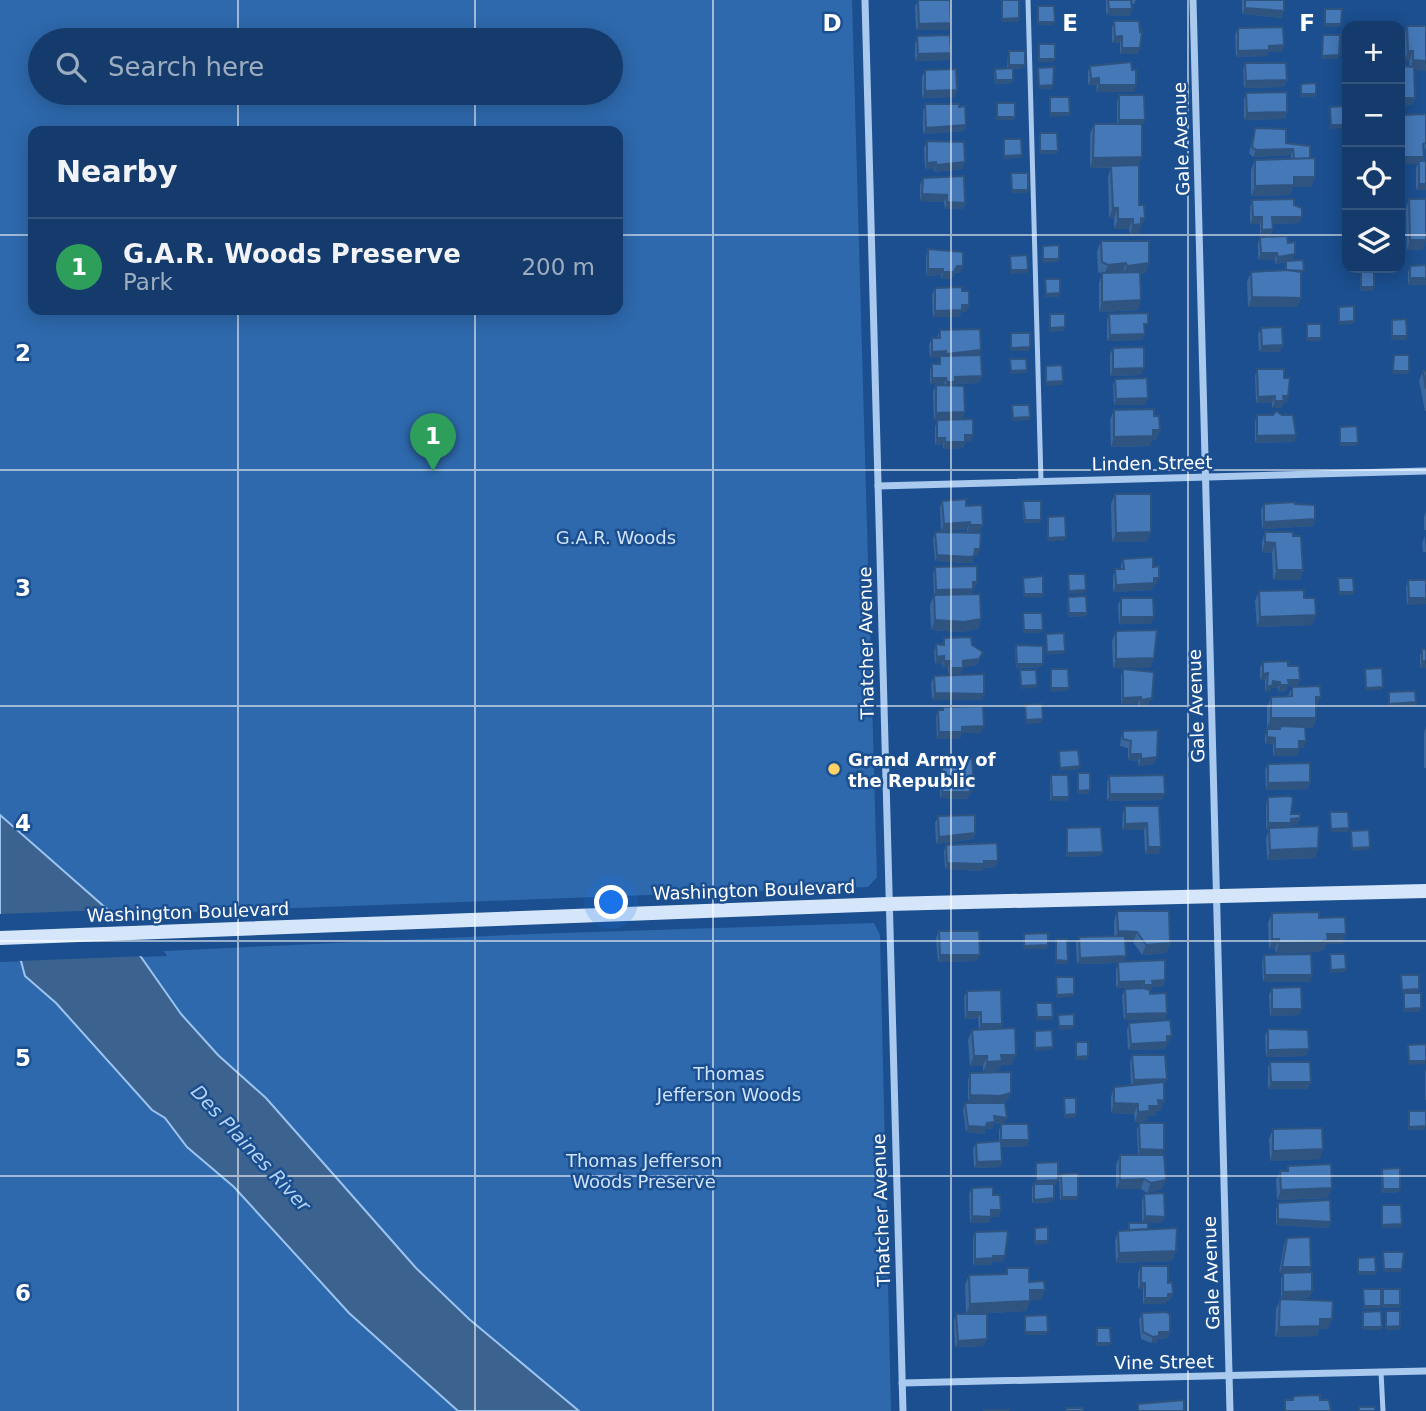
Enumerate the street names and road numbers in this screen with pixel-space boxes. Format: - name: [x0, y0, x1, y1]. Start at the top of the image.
- street label: Gale Avenue: [1169, 82, 1193, 196]
- street label: Linden Street: [1091, 451, 1213, 475]
- street label: Thatcher Avenue: [854, 566, 878, 721]
- street label: Gale Avenue: [1184, 649, 1208, 763]
- street label: Washington Boulevard: [652, 876, 856, 904]
- street label: Washington Boulevard: [86, 898, 290, 926]
- street label: Thatcher Avenue: [868, 1133, 894, 1288]
- street label: Gale Avenue: [1199, 1216, 1223, 1330]
- street label: Vine Street: [1114, 1351, 1214, 1373]

